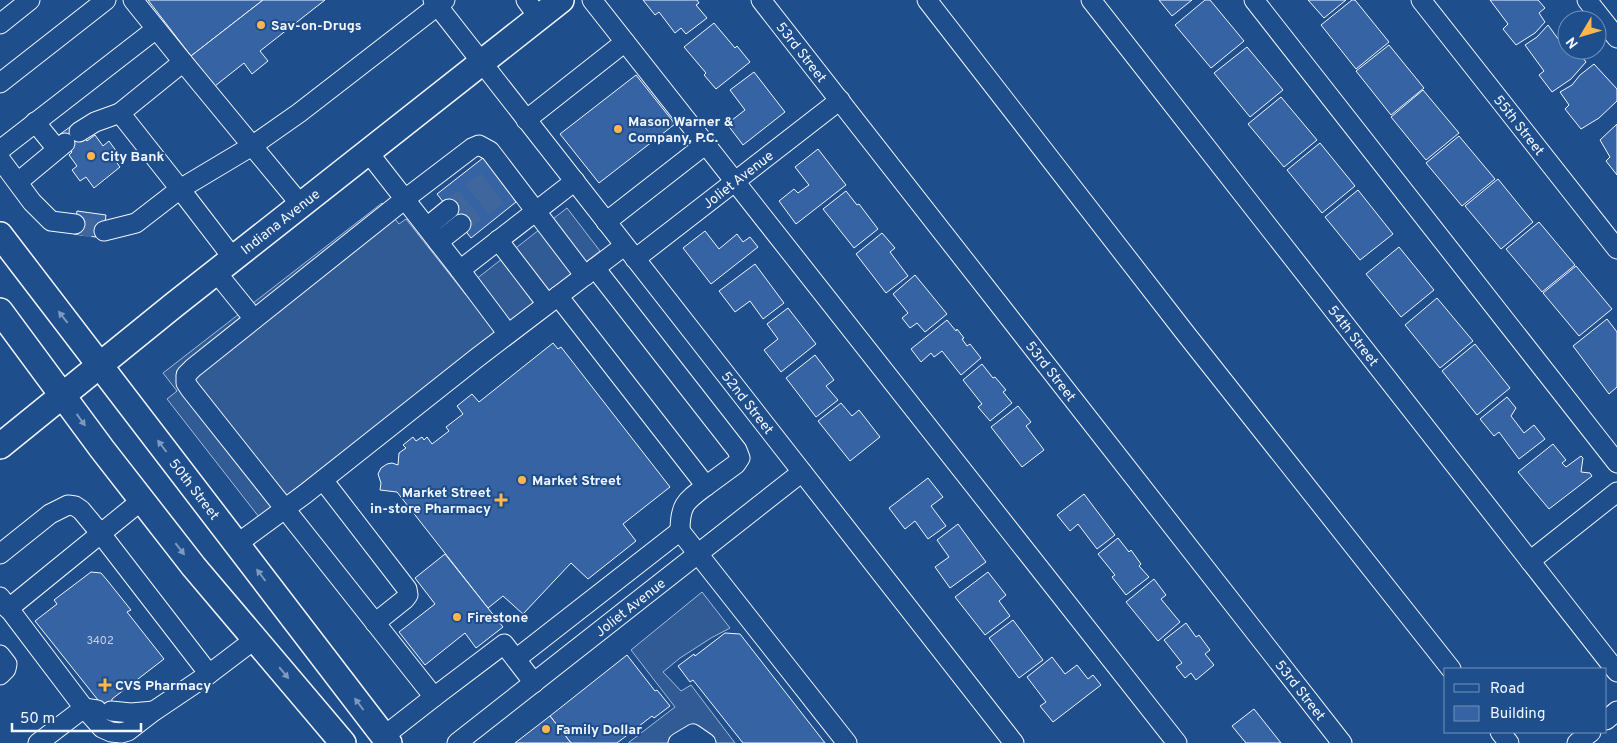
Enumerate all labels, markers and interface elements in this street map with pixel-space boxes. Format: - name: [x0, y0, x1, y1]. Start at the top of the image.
- north arrow: [1557, 10, 1607, 60]
- place label: Sav-on-Drugs: [271, 18, 362, 35]
- marker: Sav-on-Drugs: [255, 19, 267, 31]
- street label: 53rd Street: [772, 19, 829, 87]
- text: N: [1563, 33, 1583, 51]
- street label: 55th Street: [1489, 92, 1547, 159]
- place label: Mason Warner & Company, P.C.: [628, 114, 734, 147]
- marker: Mason Warner & Company, P.C.: [612, 123, 624, 135]
- street label: Joliet Avenue: [700, 148, 777, 213]
- place label: City Bank: [101, 149, 165, 166]
- marker: City Bank: [85, 150, 97, 162]
- street label: Indiana Avenue: [238, 186, 324, 259]
- street label: 54th Street: [1323, 303, 1381, 370]
- one-way arrow: [58, 311, 69, 324]
- street label: 53rd Street: [1021, 338, 1079, 406]
- street label: 52nd Street: [717, 369, 776, 438]
- one-way arrow: [76, 413, 86, 427]
- one-way arrow: [157, 439, 167, 453]
- street label: 50th Street: [165, 456, 222, 524]
- place label: Market Street: [532, 473, 621, 490]
- marker: Market Street: [516, 474, 528, 486]
- place label: Market Street in-store Pharmacy: [370, 485, 491, 518]
- marker: Market Street in-store Pharmacy: [495, 494, 507, 506]
- one-way arrow: [175, 542, 185, 556]
- one-way arrow: [255, 569, 266, 582]
- street label: Joliet Avenue: [592, 575, 670, 641]
- place label: Firestone: [467, 610, 528, 627]
- marker: Firestone: [451, 611, 463, 623]
- house number: 3402: [86, 634, 114, 648]
- street label: 53rd Street: [1271, 657, 1328, 725]
- one-way arrow: [279, 667, 290, 680]
- legend: [1444, 668, 1607, 733]
- place label: CVS Pharmacy: [115, 678, 211, 695]
- marker: CVS Pharmacy: [99, 679, 111, 691]
- text: Road: [1490, 680, 1525, 699]
- one-way arrow: [354, 698, 365, 711]
- scale bar: [12, 700, 141, 732]
- text: Building: [1490, 705, 1545, 724]
- text: 50 m: [20, 710, 55, 729]
- place label: Family Dollar: [556, 722, 642, 739]
- marker: Family Dollar: [540, 723, 552, 735]

